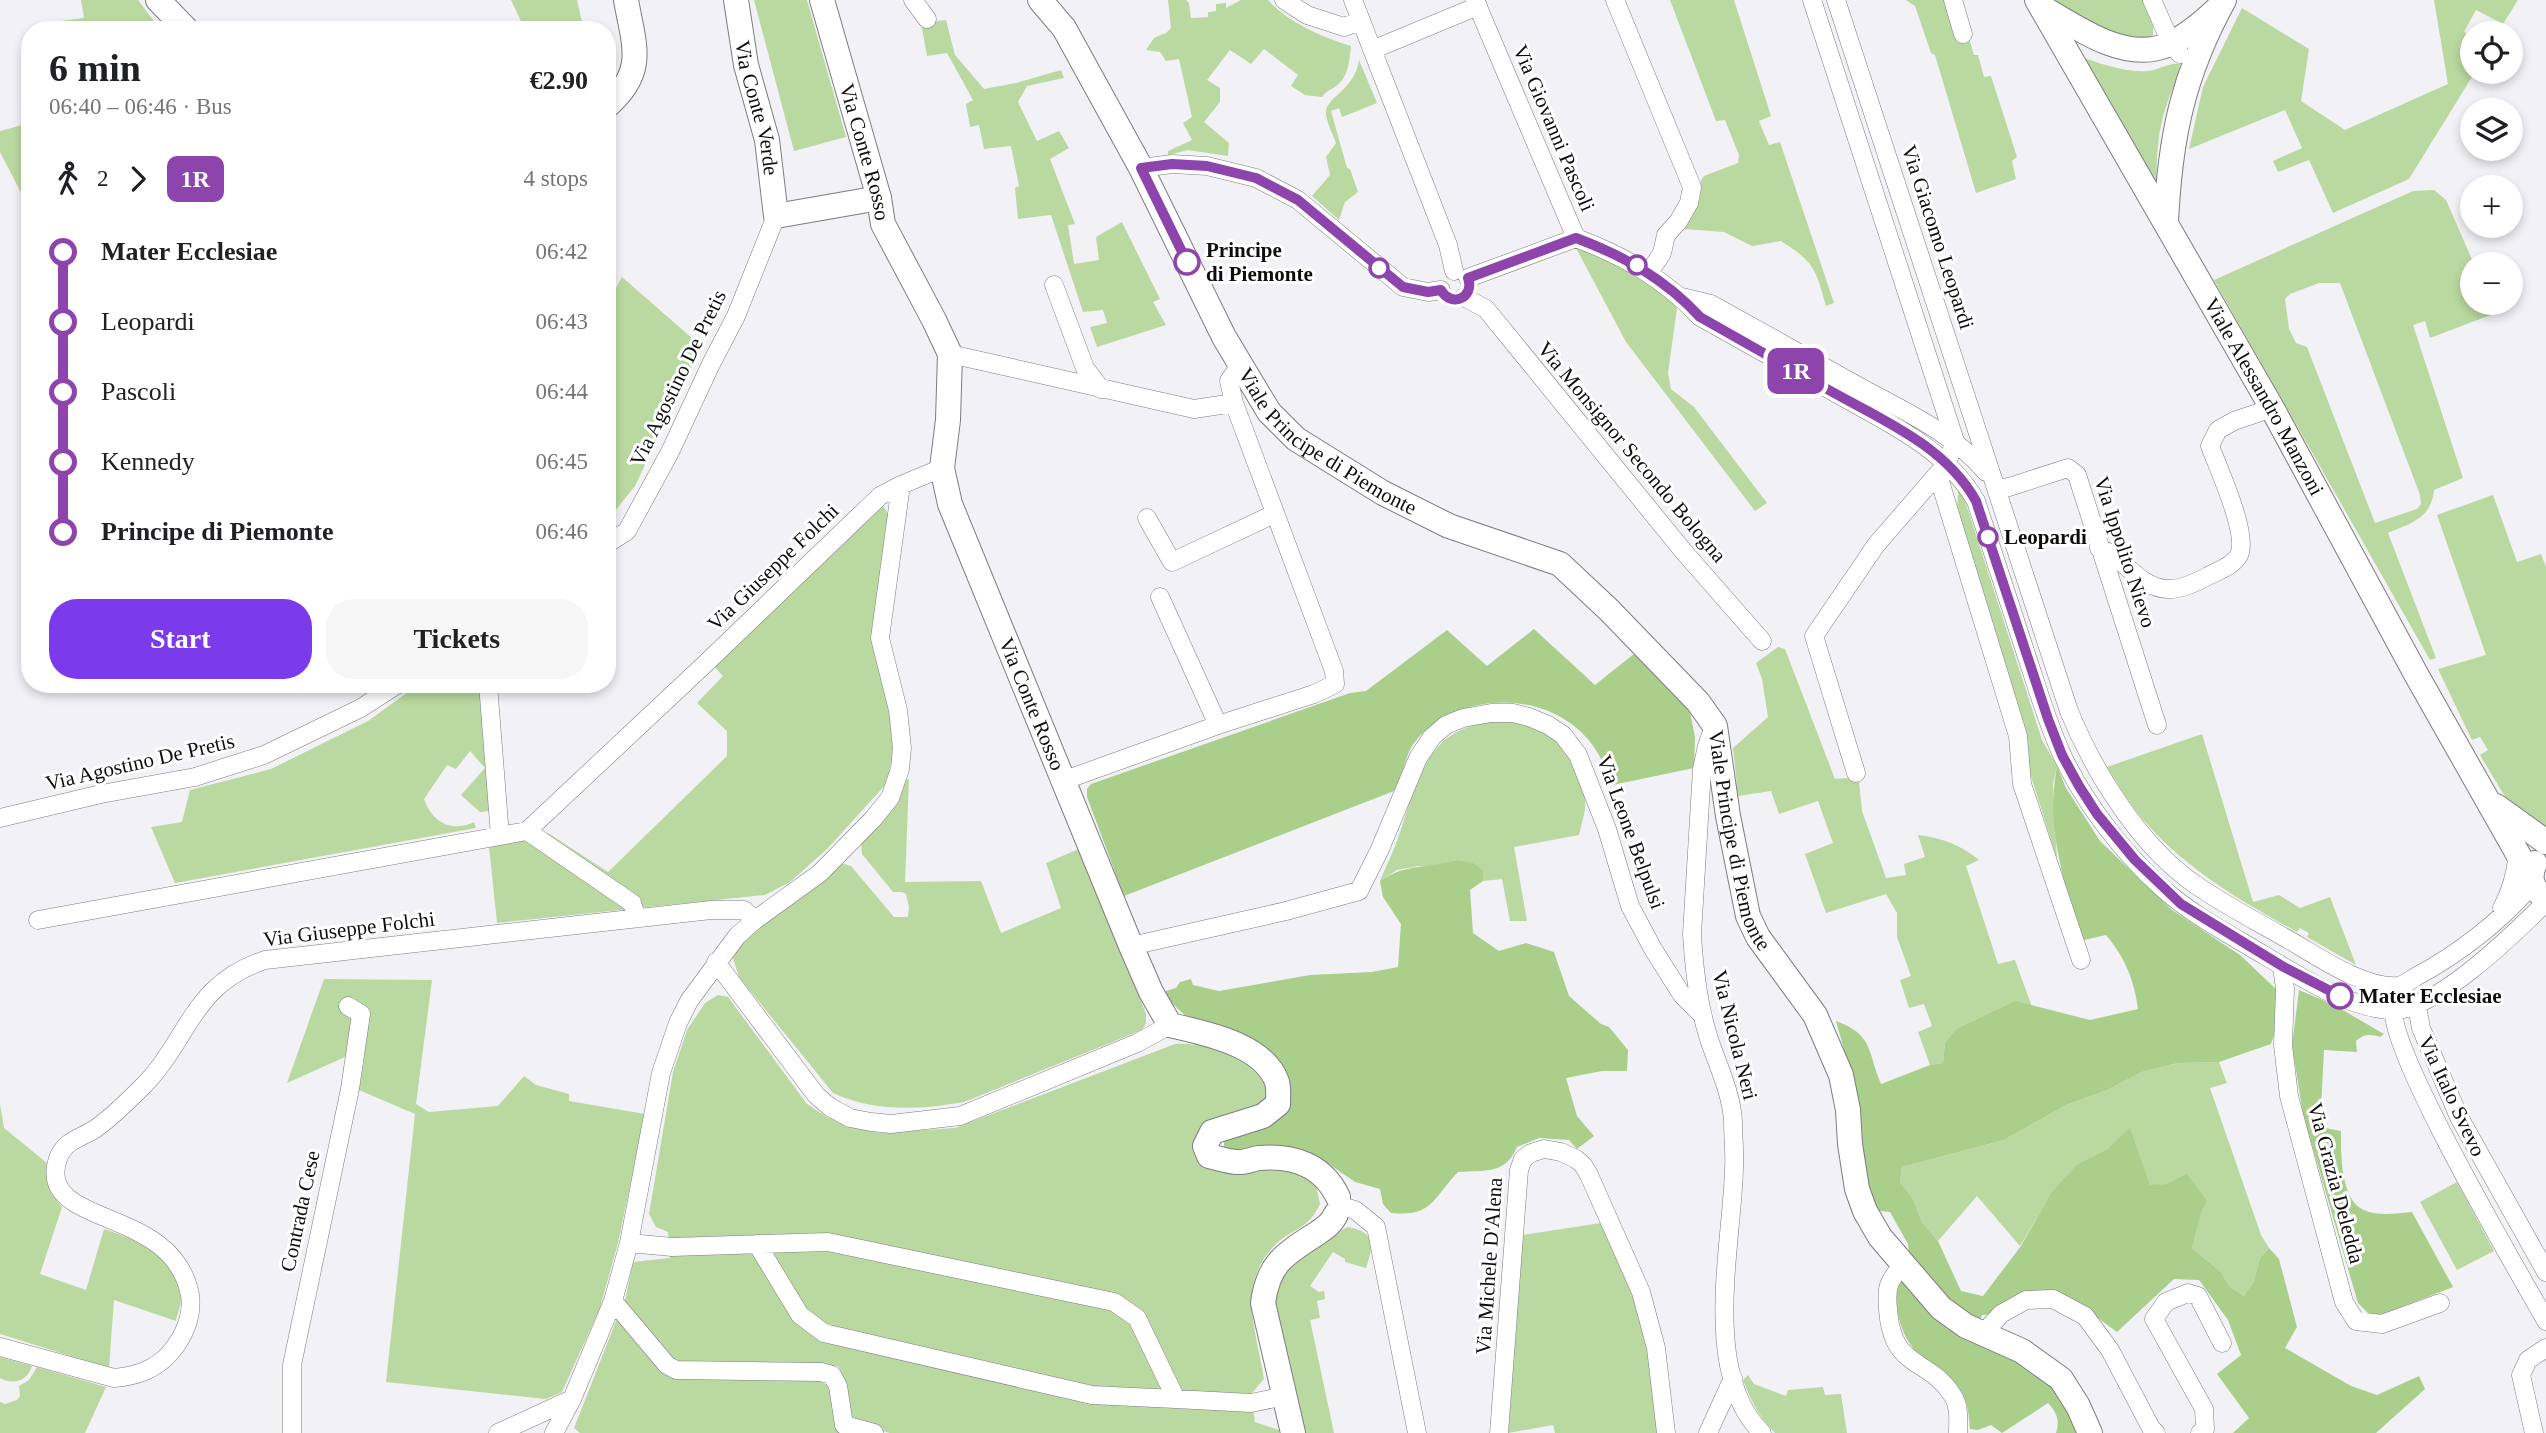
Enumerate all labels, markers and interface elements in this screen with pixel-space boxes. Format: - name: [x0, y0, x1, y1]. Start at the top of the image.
- map controls: [2460, 21, 2523, 315]
- button: locate: [2460, 21, 2523, 84]
- street label: Via Conte Verde: [730, 39, 783, 177]
- street label: Via Giovanni Pascoli: [1508, 41, 1600, 215]
- text: 6 min: [49, 47, 141, 89]
- text: €2.90: [530, 66, 588, 95]
- street label: Via Conte Rosso: [835, 81, 894, 222]
- text: 06:40 – 06:46 · Bus: [49, 94, 232, 119]
- button: layers: [2460, 98, 2523, 161]
- street label: Via Giacomo Leopardi: [1897, 142, 1979, 332]
- icon: walk: [49, 160, 87, 198]
- icon: forward: [119, 160, 157, 198]
- text: 2: [97, 166, 109, 191]
- text: 1R: [181, 166, 210, 192]
- text: 4 stops: [523, 166, 588, 191]
- button: +: [2460, 175, 2523, 238]
- text: Mater Ecclesiae: [101, 237, 277, 266]
- place label: Principe di Piemonte: [1206, 238, 1313, 286]
- text: 06:42: [536, 239, 588, 264]
- marker: Principe di Piemonte: [1174, 249, 1200, 275]
- button: −: [2460, 252, 2523, 315]
- unlabelled marker: [1627, 255, 1647, 275]
- unlabelled marker: [1369, 258, 1389, 278]
- street label: Via Agostino De Pretis: [625, 286, 731, 470]
- street label: Viale Alessandro Manzoni: [2199, 293, 2329, 500]
- text: Leopardi: [101, 307, 195, 336]
- text: 06:43: [536, 309, 588, 334]
- street label: Via Monsignor Secondo Bologna: [1533, 337, 1732, 568]
- line badge: 1R: [1764, 348, 1828, 394]
- text: 1R: [1781, 358, 1811, 384]
- street label: Viale Principe di Piemonte: [1233, 364, 1420, 520]
- text: Pascoli: [101, 377, 176, 406]
- text: 06:44: [536, 379, 588, 404]
- text: Kennedy: [101, 447, 195, 476]
- text: 06:45: [536, 449, 588, 474]
- street label: Via Ippolito Nievo: [2089, 473, 2161, 631]
- street label: Via Giuseppe Folchi: [703, 498, 844, 636]
- text: Principe di Piemonte: [101, 517, 334, 546]
- text: 06:46: [536, 519, 588, 544]
- place label: Leopardi: [2004, 525, 2087, 549]
- marker: Leopardi: [1978, 527, 1998, 547]
- button: Start: [49, 599, 312, 679]
- button: Tickets: [326, 599, 588, 679]
- street label: Via Conte Rosso: [994, 634, 1070, 774]
- street label: Via Agostino De Pretis: [43, 729, 237, 795]
- street label: Viale Principe di Piemonte: [1704, 729, 1776, 955]
- street label: Via Leone Belpulsi: [1592, 752, 1670, 912]
- street label: Via Giuseppe Folchi: [262, 907, 436, 951]
- street label: Via Nicola Neri: [1707, 968, 1763, 1103]
- marker: Mater Ecclesiae: [2327, 983, 2353, 1009]
- place label: Mater Ecclesiae: [2359, 984, 2501, 1008]
- street label: Via Italo Svevo: [2414, 1032, 2490, 1160]
- street label: Via Grazia Deledda: [2303, 1100, 2369, 1267]
- street label: Contrada Cese: [275, 1148, 325, 1274]
- street label: Via Michele D'Alena: [1471, 1176, 1507, 1355]

